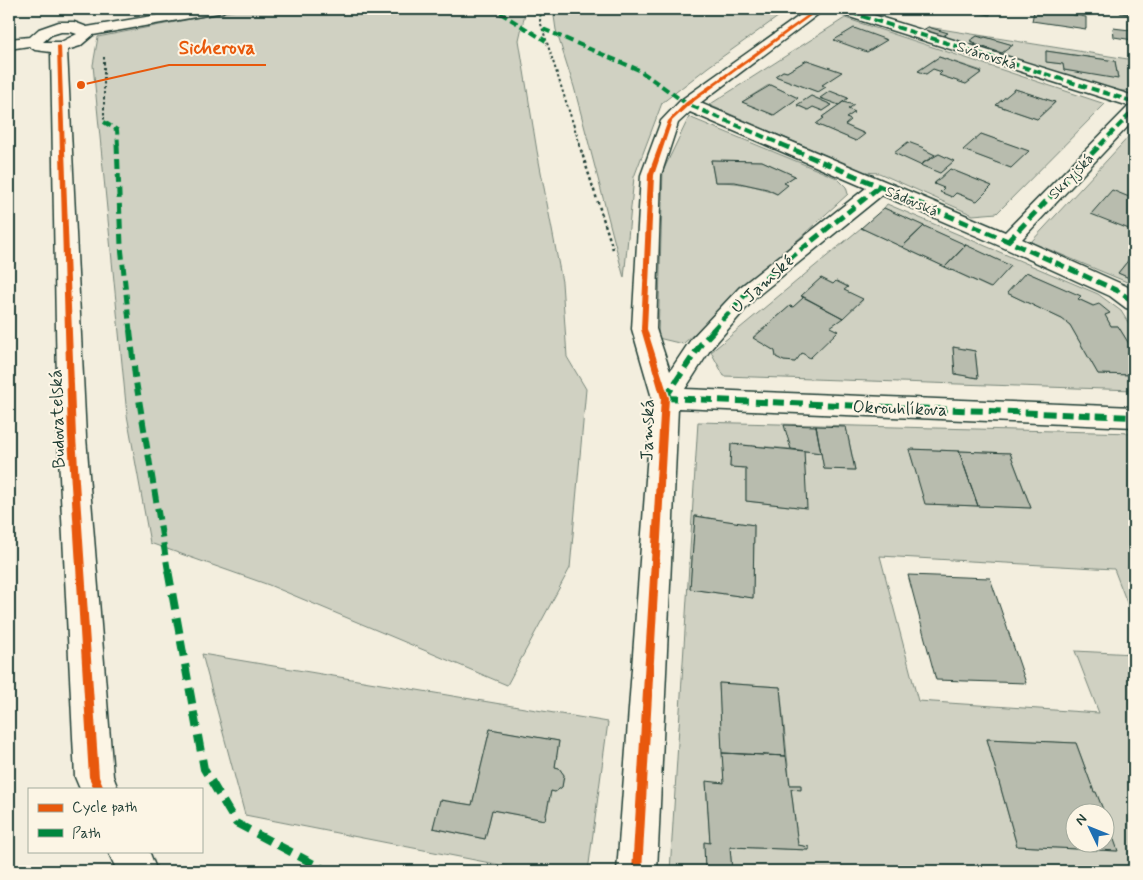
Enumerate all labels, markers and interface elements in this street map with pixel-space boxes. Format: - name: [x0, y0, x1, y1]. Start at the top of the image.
- callout: Sicherova: [169, 31, 266, 65]
- text: Sicherova: [179, 36, 255, 61]
- street label: Svárovská: [954, 37, 1019, 75]
- street label: Skryjská: [1045, 149, 1099, 204]
- street label: Sádovská: [882, 182, 941, 222]
- street label: U Jamské: [726, 250, 799, 319]
- street label: Budovatelská: [44, 369, 72, 469]
- street label: Okrouhlíkova: [852, 395, 948, 423]
- street label: Jamská: [635, 399, 661, 461]
- legend: [28, 788, 202, 852]
- text: Cycle path: [72, 798, 137, 818]
- north arrow: [1066, 802, 1116, 852]
- text: N: [1071, 810, 1091, 829]
- text: Path: [72, 824, 101, 844]

